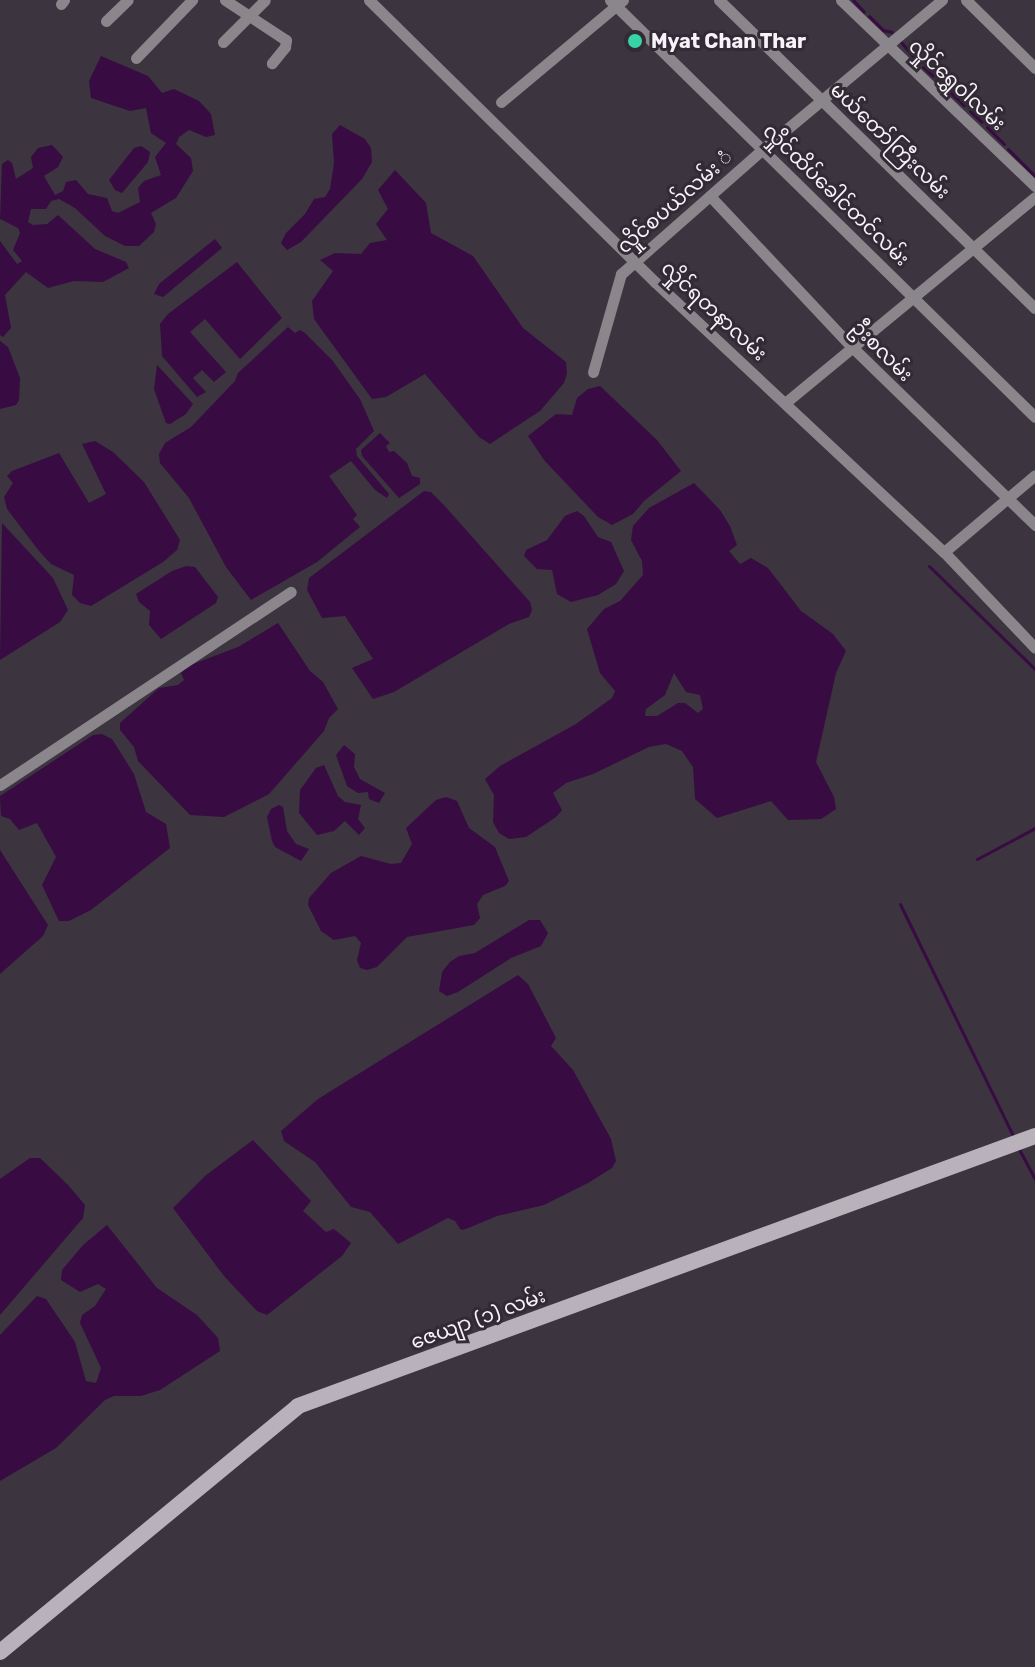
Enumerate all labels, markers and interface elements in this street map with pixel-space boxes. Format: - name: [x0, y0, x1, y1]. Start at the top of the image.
- place label: Myat Chan Thar: [651, 29, 806, 53]
- marker: Myat Chan Thar: [626, 32, 644, 50]
- street label: လှိုင်ရွှေဝါလမ်း: [904, 34, 1010, 136]
- street label: မယ်တော်ကြီးလမ်း: [825, 78, 955, 204]
- street label: လှိုင်ထိပ်ခေါင်တင်လမ်း: [758, 119, 914, 271]
- street label: လှိုင်စပယ်လမ်း ံ: [612, 145, 738, 259]
- street label: လှိုင်ရတနာလမ်း: [656, 256, 772, 366]
- street label: ဦးစလမ်း: [846, 315, 918, 387]
- street label: ဇေယျာ (၁) လမ်း: [407, 1284, 549, 1354]

